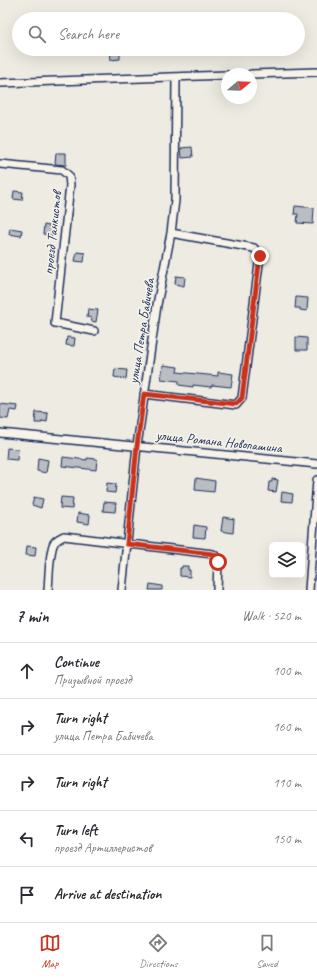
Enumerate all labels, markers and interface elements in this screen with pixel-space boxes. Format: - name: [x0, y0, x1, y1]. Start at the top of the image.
- search box: [12, 12, 305, 56]
- icon: search: [26, 23, 48, 45]
- text: Search here: [58, 25, 119, 44]
- north arrow: [221, 68, 257, 104]
- street label: проезд Танкистов: [40, 188, 66, 275]
- route end: [251, 247, 269, 265]
- street label: улица Петра Бабичева: [125, 276, 158, 386]
- street label: улица Романа Новопашина: [154, 426, 284, 457]
- map controls: [269, 542, 305, 578]
- button: layers: [269, 542, 305, 578]
- route start: [209, 553, 227, 571]
- text: 7 min: [16, 606, 49, 627]
- text: Walk · 520 m: [242, 608, 301, 624]
- text: Continue: [54, 653, 99, 672]
- icon: ahead: [16, 660, 38, 682]
- text: 100 m: [273, 663, 301, 679]
- text: Призывной проезд: [54, 672, 132, 688]
- text: Turn right: [54, 709, 107, 728]
- icon: right: [16, 716, 38, 738]
- text: 160 m: [273, 719, 301, 735]
- text: улица Петра Бабичева: [54, 728, 153, 744]
- icon: right: [16, 772, 38, 794]
- text: Turn right: [54, 773, 107, 792]
- text: 110 m: [273, 775, 301, 791]
- text: Turn left: [54, 821, 97, 840]
- icon: left: [16, 828, 38, 850]
- text: 150 m: [273, 831, 301, 847]
- text: проезд Артиллеристов: [54, 840, 151, 856]
- icon: arrive: [16, 884, 38, 906]
- text: Arrive at destination: [54, 885, 161, 904]
- tab: Map: [39, 932, 61, 970]
- tab: Directions: [139, 932, 178, 970]
- tab: Saved: [256, 932, 278, 970]

